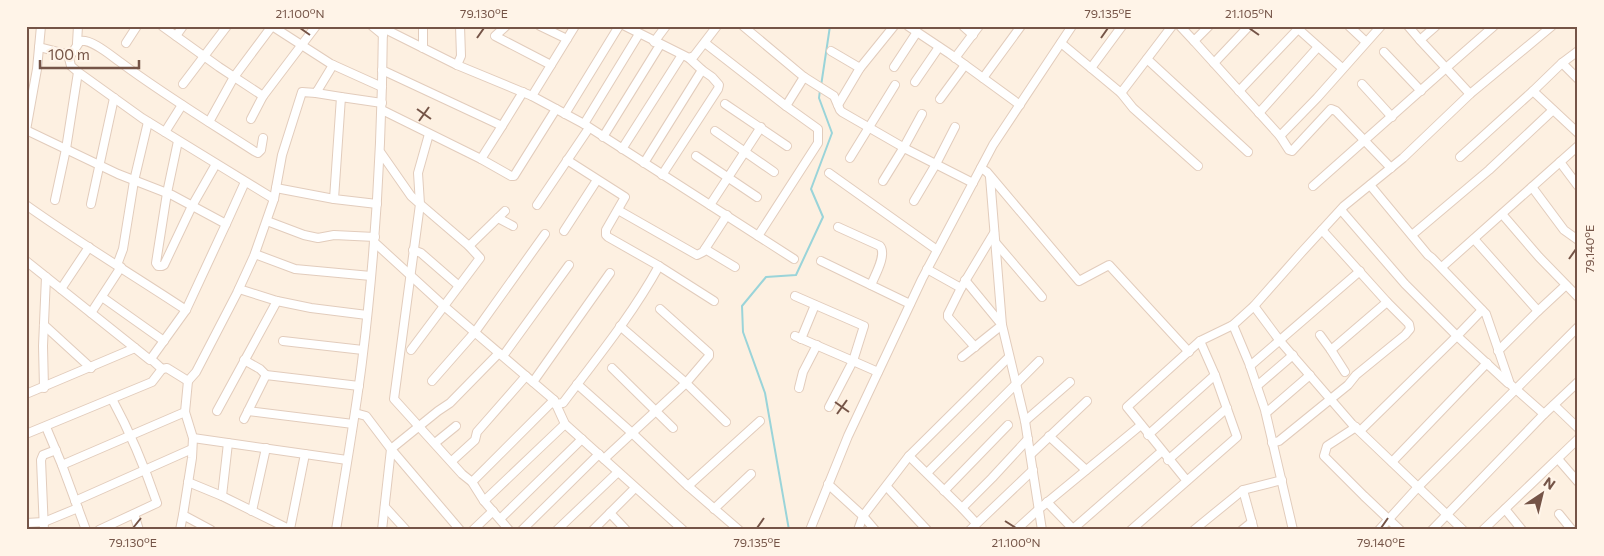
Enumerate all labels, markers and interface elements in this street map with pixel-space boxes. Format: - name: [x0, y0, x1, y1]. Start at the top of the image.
- text: 21.100°N: [275, 6, 325, 20]
- text: 79.130°E: [460, 6, 508, 20]
- text: 79.135°E: [1085, 6, 1131, 20]
- text: 21.105°N: [1225, 6, 1273, 20]
- scale bar: [40, 38, 139, 70]
- text: 100 m: [48, 45, 90, 63]
- text: 79.140°E: [1582, 225, 1596, 273]
- north arrow: [1516, 468, 1566, 518]
- text: N: [1541, 473, 1559, 493]
- text: 79.130°E: [109, 535, 157, 549]
- text: 79.135°E: [734, 535, 780, 549]
- text: 21.100°N: [991, 535, 1041, 549]
- text: 79.140°E: [1357, 535, 1405, 549]

